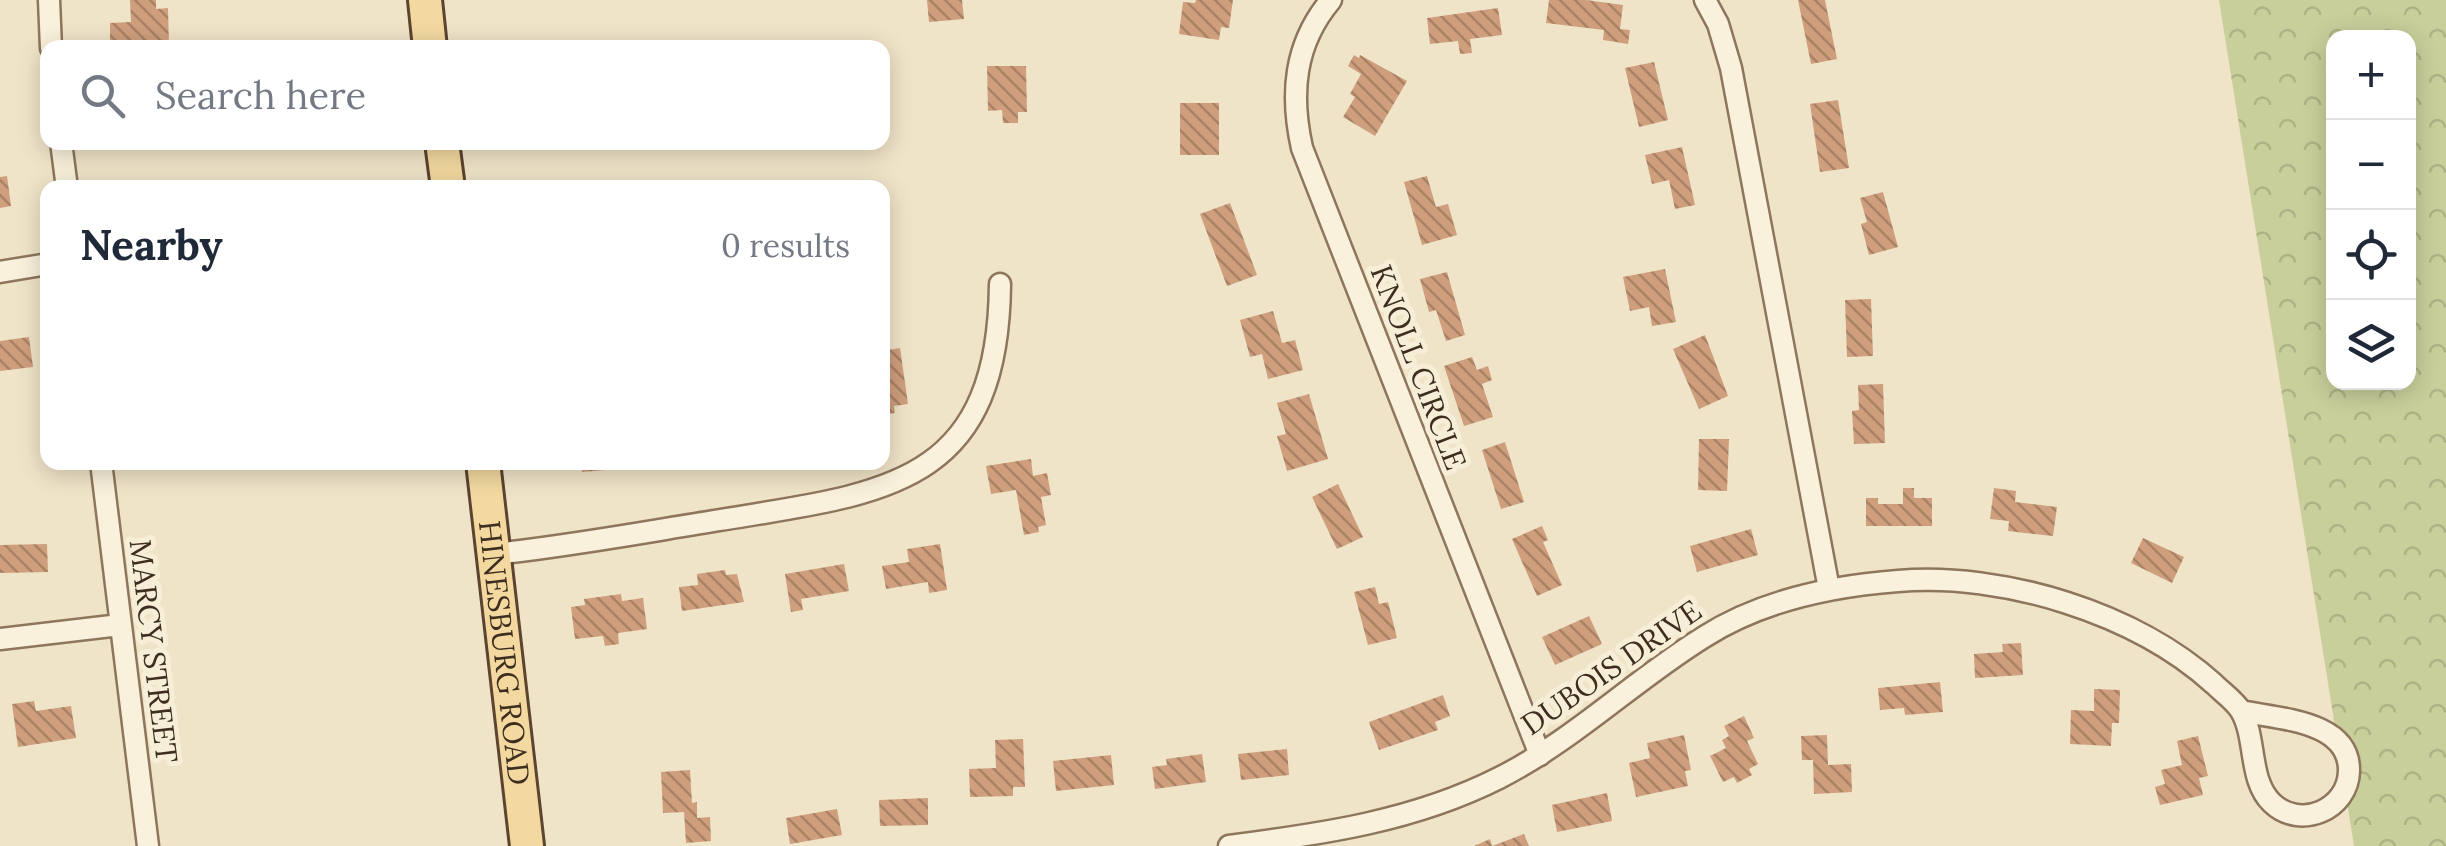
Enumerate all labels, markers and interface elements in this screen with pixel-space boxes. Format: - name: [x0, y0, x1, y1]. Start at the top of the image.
- map controls: [2326, 30, 2416, 390]
- button: +: [2326, 30, 2416, 120]
- search box: [40, 40, 890, 150]
- icon: search: [75, 68, 130, 123]
- text: Search here: [155, 71, 366, 119]
- button: −: [2326, 120, 2416, 210]
- button: locate: [2326, 210, 2416, 300]
- text: Nearby: [80, 218, 223, 272]
- text: 0 results: [721, 225, 850, 266]
- street label: KNOLL CIRCLE: [1363, 259, 1475, 475]
- button: layers: [2326, 300, 2416, 390]
- street label: HINESBURG ROAD: [471, 518, 539, 787]
- street label: MARCY STREET: [121, 537, 187, 765]
- street label: DUBOIS DRIVE: [1514, 591, 1708, 743]

